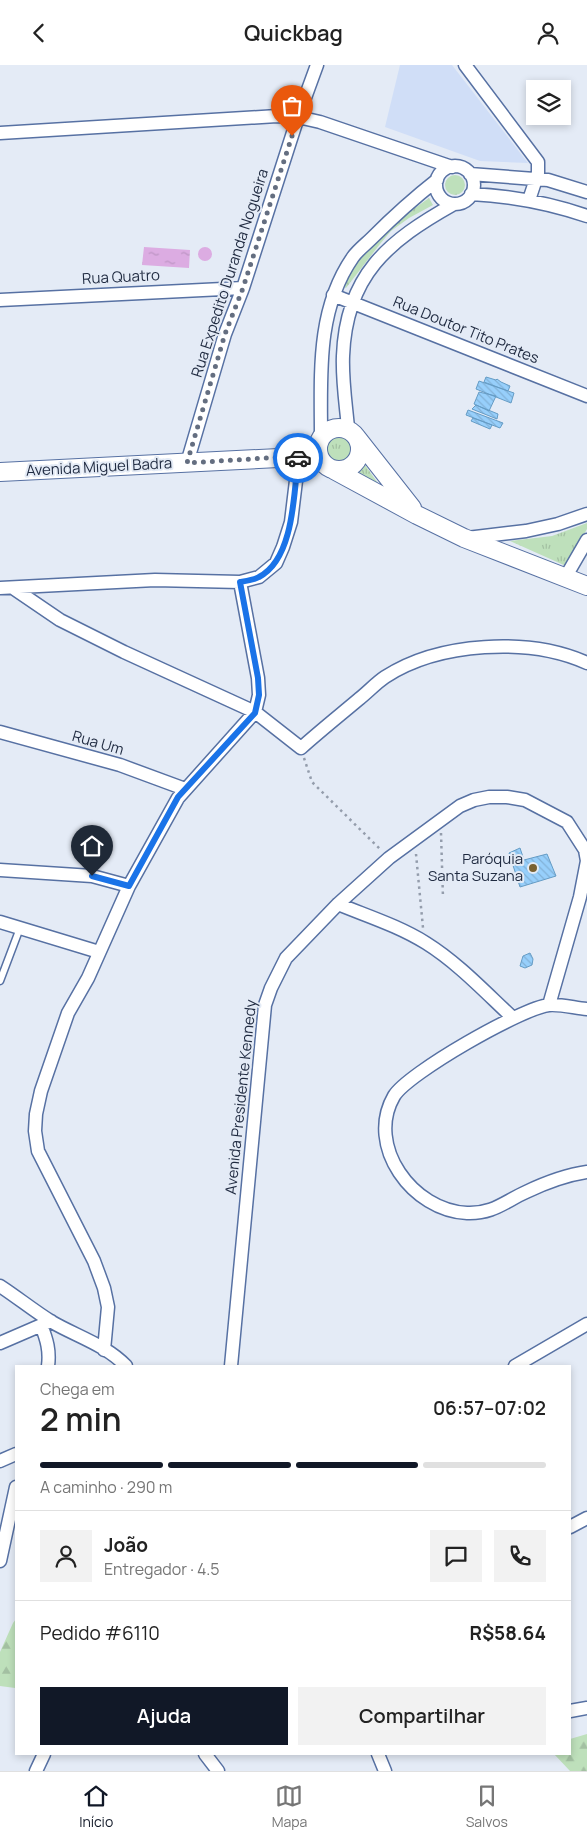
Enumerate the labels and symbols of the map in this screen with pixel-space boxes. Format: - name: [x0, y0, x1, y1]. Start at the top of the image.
- pin: [271, 85, 313, 136]
- street label: Rua Expedito Duranda Nogueira: [186, 166, 273, 380]
- street label: Rua Quatro: [82, 264, 161, 289]
- street label: Rua Doutor Tito Prates: [390, 291, 542, 368]
- courier: [273, 433, 323, 483]
- street label: Avenida Miguel Badra: [25, 452, 173, 481]
- street label: Rua Um: [70, 725, 126, 760]
- pin: [71, 825, 113, 876]
- place label: Paróquia Santa Suzana: [428, 848, 523, 886]
- marker: Paróquia Santa Suzana: [527, 862, 539, 874]
- street label: Avenida Presidente Kennedy: [220, 998, 261, 1195]

